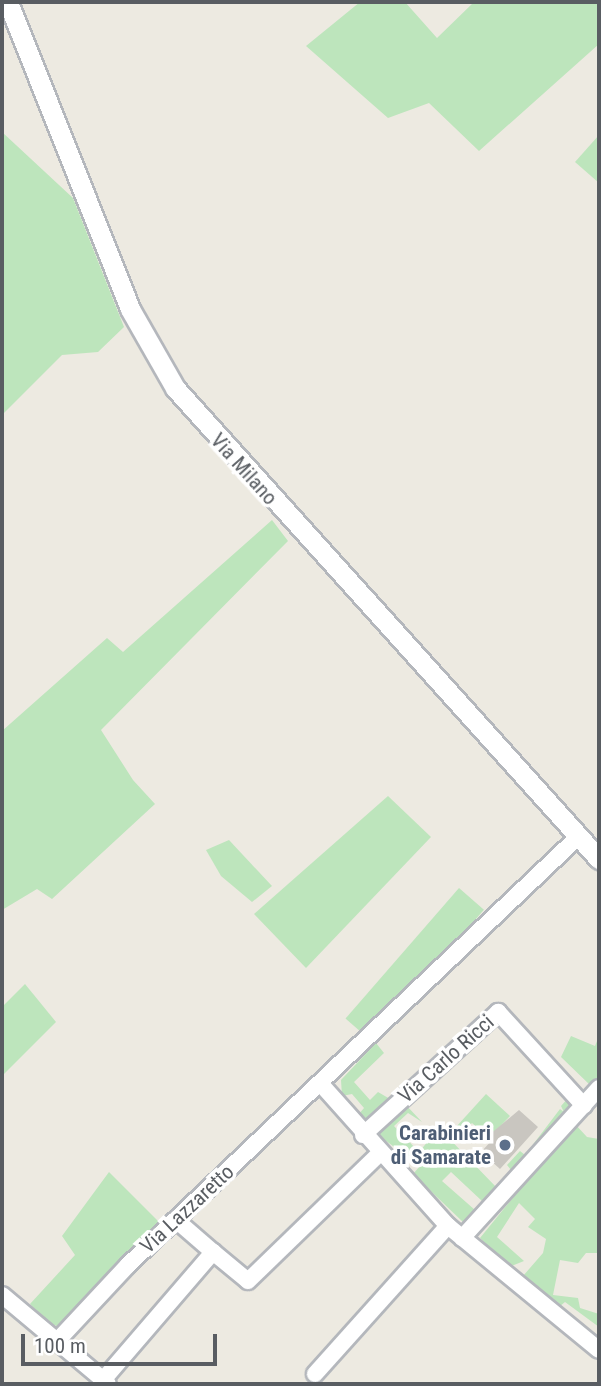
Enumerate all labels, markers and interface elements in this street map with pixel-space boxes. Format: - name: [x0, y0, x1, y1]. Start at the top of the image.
- street label: Via Milano: [205, 428, 283, 510]
- street label: Via Carlo Ricci: [393, 1009, 499, 1109]
- place label: Carabinieri di Samarate: [391, 1120, 491, 1170]
- marker: Carabinieri di Samarate: [497, 1137, 513, 1153]
- street label: Via Lazzaretto: [135, 1159, 239, 1259]
- scale bar: [24, 1320, 220, 1364]
- text: 100 m: [34, 1334, 86, 1358]

